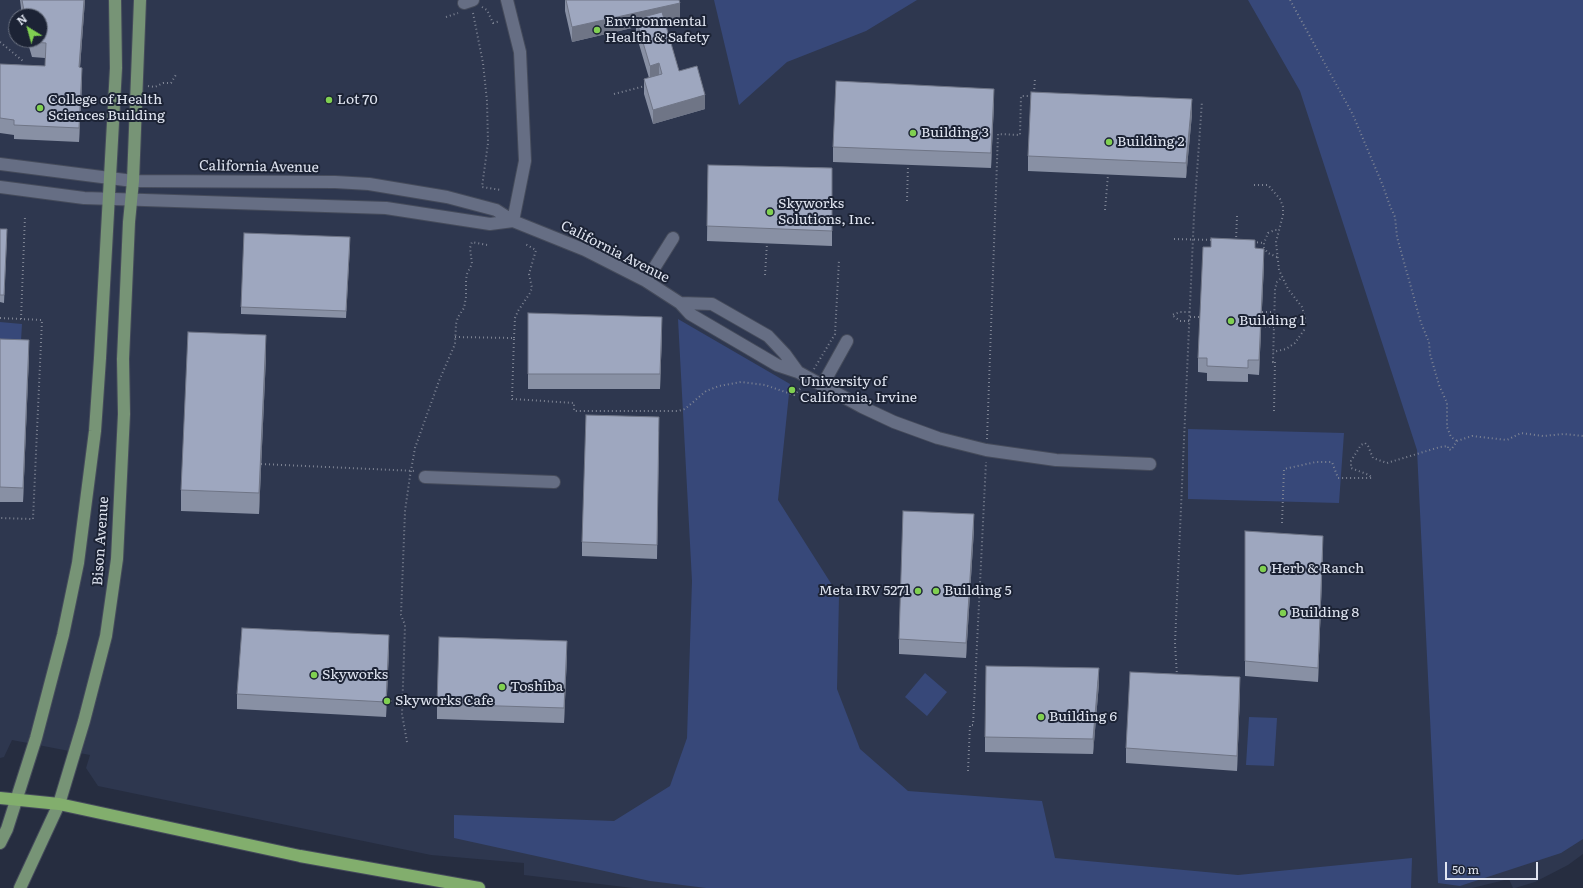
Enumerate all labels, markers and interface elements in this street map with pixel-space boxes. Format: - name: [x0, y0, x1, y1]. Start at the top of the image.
- north arrow: [8, 8, 48, 48]
- text: N: [13, 10, 30, 28]
- place label: Environmental Health & Safety: [605, 14, 710, 46]
- marker: Environmental Health & Safety: [592, 25, 602, 35]
- place label: College of Health Sciences Building: [48, 92, 165, 124]
- place label: Lot 70: [337, 92, 378, 108]
- marker: Lot 70: [324, 95, 334, 105]
- marker: College of Health Sciences Building: [35, 103, 45, 113]
- place label: Building 3: [921, 125, 989, 141]
- marker: Building 3: [908, 128, 918, 138]
- place label: Building 2: [1117, 134, 1185, 150]
- marker: Building 2: [1104, 137, 1114, 147]
- street label: California Avenue: [199, 158, 319, 176]
- place label: Skyworks Solutions, Inc.: [778, 196, 875, 228]
- marker: Skyworks Solutions, Inc.: [765, 207, 775, 217]
- street label: California Avenue: [558, 217, 672, 287]
- place label: Building 1: [1239, 313, 1305, 329]
- marker: Building 1: [1226, 316, 1236, 326]
- place label: University of California, Irvine: [800, 374, 917, 406]
- marker: University of California, Irvine: [787, 385, 797, 395]
- street label: Bison Avenue: [89, 496, 113, 586]
- place label: Herb & Ranch: [1271, 561, 1364, 577]
- marker: Herb & Ranch: [1258, 564, 1268, 574]
- place label: Meta IRV 5271: [819, 583, 910, 599]
- place label: Building 5: [944, 583, 1012, 599]
- marker: Meta IRV 5271: [913, 586, 923, 596]
- marker: Building 5: [931, 586, 941, 596]
- place label: Building 8: [1291, 605, 1359, 621]
- marker: Building 8: [1278, 608, 1288, 618]
- place label: Skyworks: [322, 667, 388, 683]
- marker: Skyworks: [309, 670, 319, 680]
- place label: Toshiba: [510, 679, 563, 695]
- marker: Toshiba: [497, 682, 507, 692]
- place label: Skyworks Cafe: [395, 693, 494, 709]
- marker: Skyworks Cafe: [382, 696, 392, 706]
- place label: Building 6: [1049, 709, 1117, 725]
- marker: Building 6: [1036, 712, 1046, 722]
- scale bar: [1447, 854, 1540, 880]
- text: 50 m: [1452, 860, 1479, 878]

